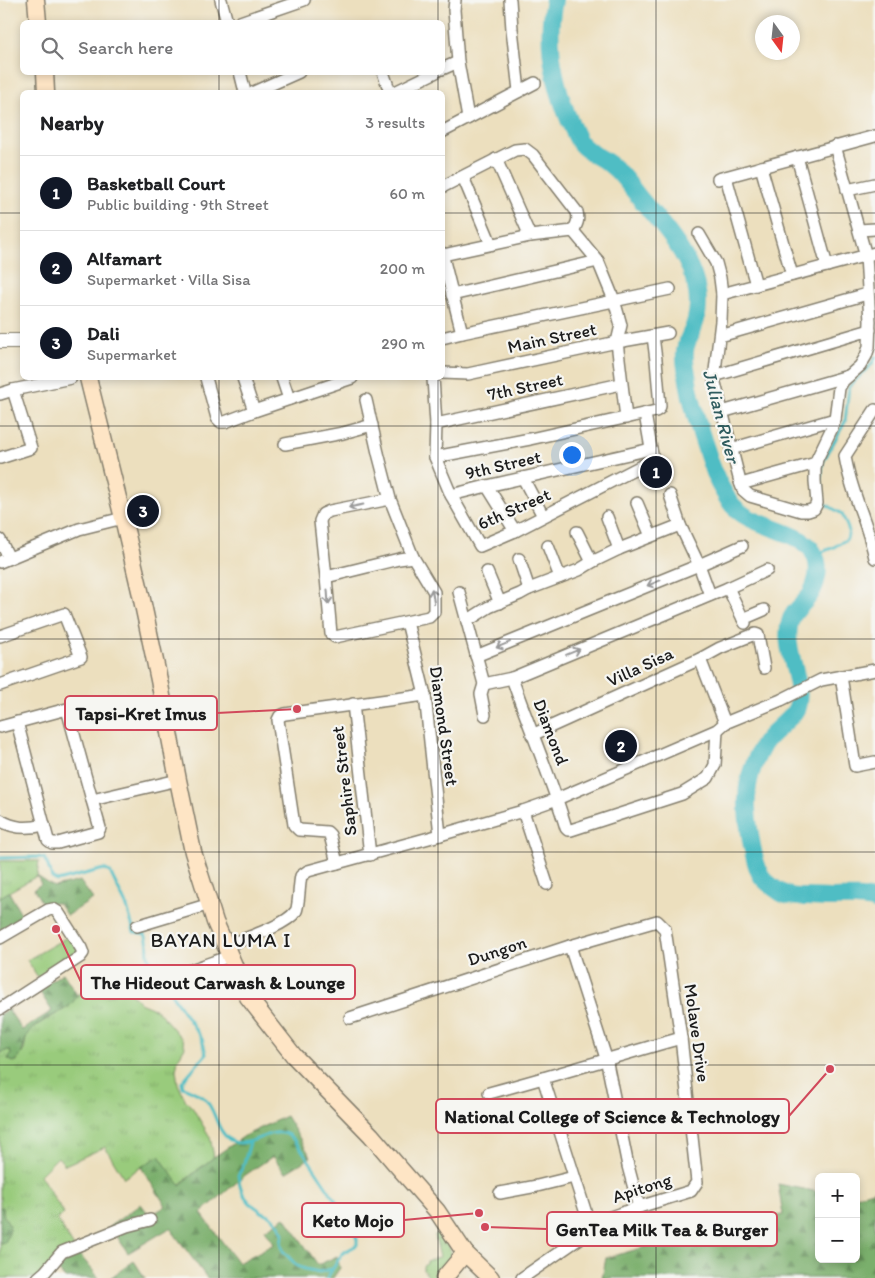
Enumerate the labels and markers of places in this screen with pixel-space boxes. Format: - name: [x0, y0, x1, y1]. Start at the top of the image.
- pin: 1: [640, 453, 672, 491]
- pin: 3: [127, 492, 159, 530]
- callout: Tapsi-Kret Imus: [65, 696, 217, 730]
- pin: 2: [605, 727, 637, 765]
- callout: The Hideout Carwash & Lounge: [81, 965, 355, 999]
- callout: National College of Science & Technology: [436, 1099, 789, 1133]
- callout: Keto Mojo: [302, 1203, 404, 1237]
- callout: GenTea Milk Tea & Burger: [547, 1212, 777, 1246]

